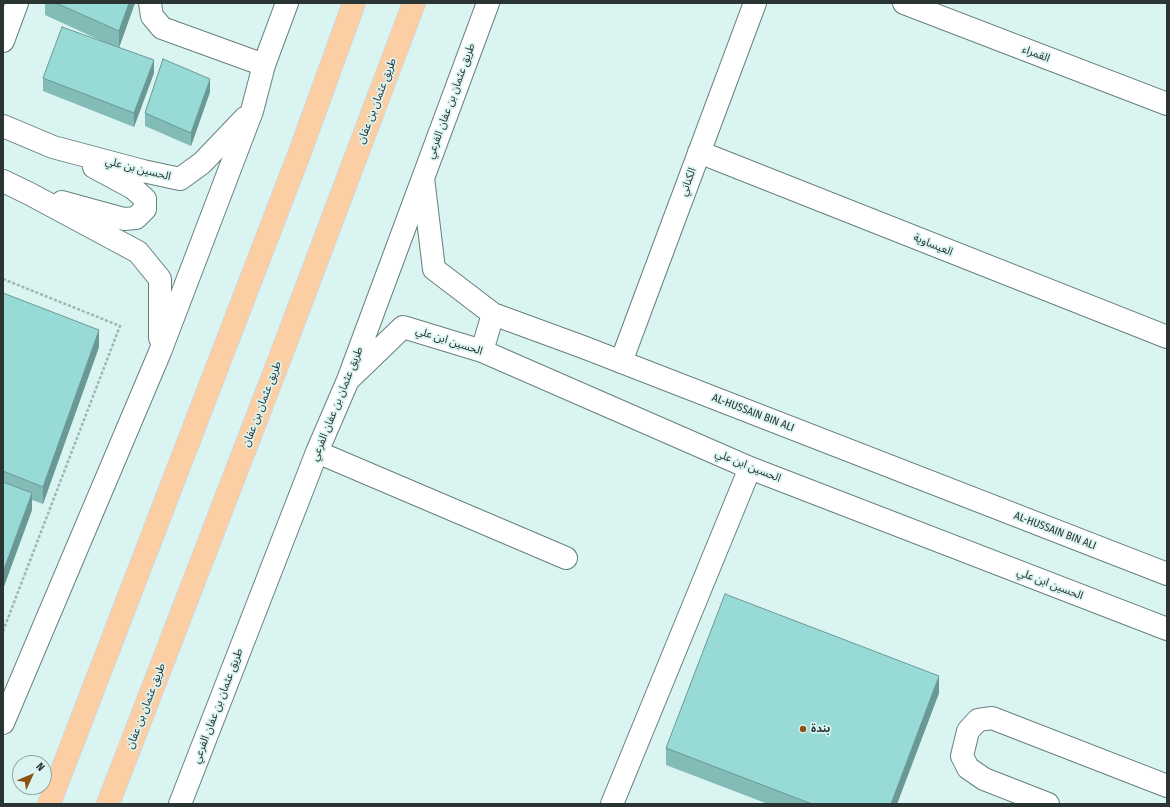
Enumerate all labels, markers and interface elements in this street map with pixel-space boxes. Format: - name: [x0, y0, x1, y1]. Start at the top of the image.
- street label: طريق عثمان بن عفان الفرعي: [424, 41, 478, 161]
- street label: القمراء: [1020, 43, 1052, 65]
- street label: طريق عثمان بن عفان: [355, 56, 399, 146]
- street label: الحسين بن علي: [104, 154, 172, 184]
- street label: الكناني: [677, 166, 699, 198]
- street label: العيساوية: [911, 231, 955, 259]
- street label: الحسين ابن علي: [414, 324, 484, 358]
- street label: طريق عثمان بن عفان الفرعي: [308, 345, 366, 463]
- street label: طريق عثمان بن عفان: [240, 359, 284, 449]
- street label: AL-HUSSAIN BIN ALI: [710, 391, 796, 435]
- street label: الحسين ابن علي: [713, 447, 783, 485]
- street label: AL-HUSSAIN BIN ALI: [1012, 509, 1098, 553]
- street label: الحسين ابن علي: [1015, 565, 1085, 603]
- street label: طريق عثمان بن عفان الفرعي: [190, 647, 246, 765]
- street label: طريق عثمان بن عفان: [124, 661, 168, 751]
- place label: بندة: [811, 722, 830, 736]
- marker: بندة: [798, 724, 808, 734]
- north arrow: [12, 755, 52, 795]
- text: N: [33, 760, 47, 774]

